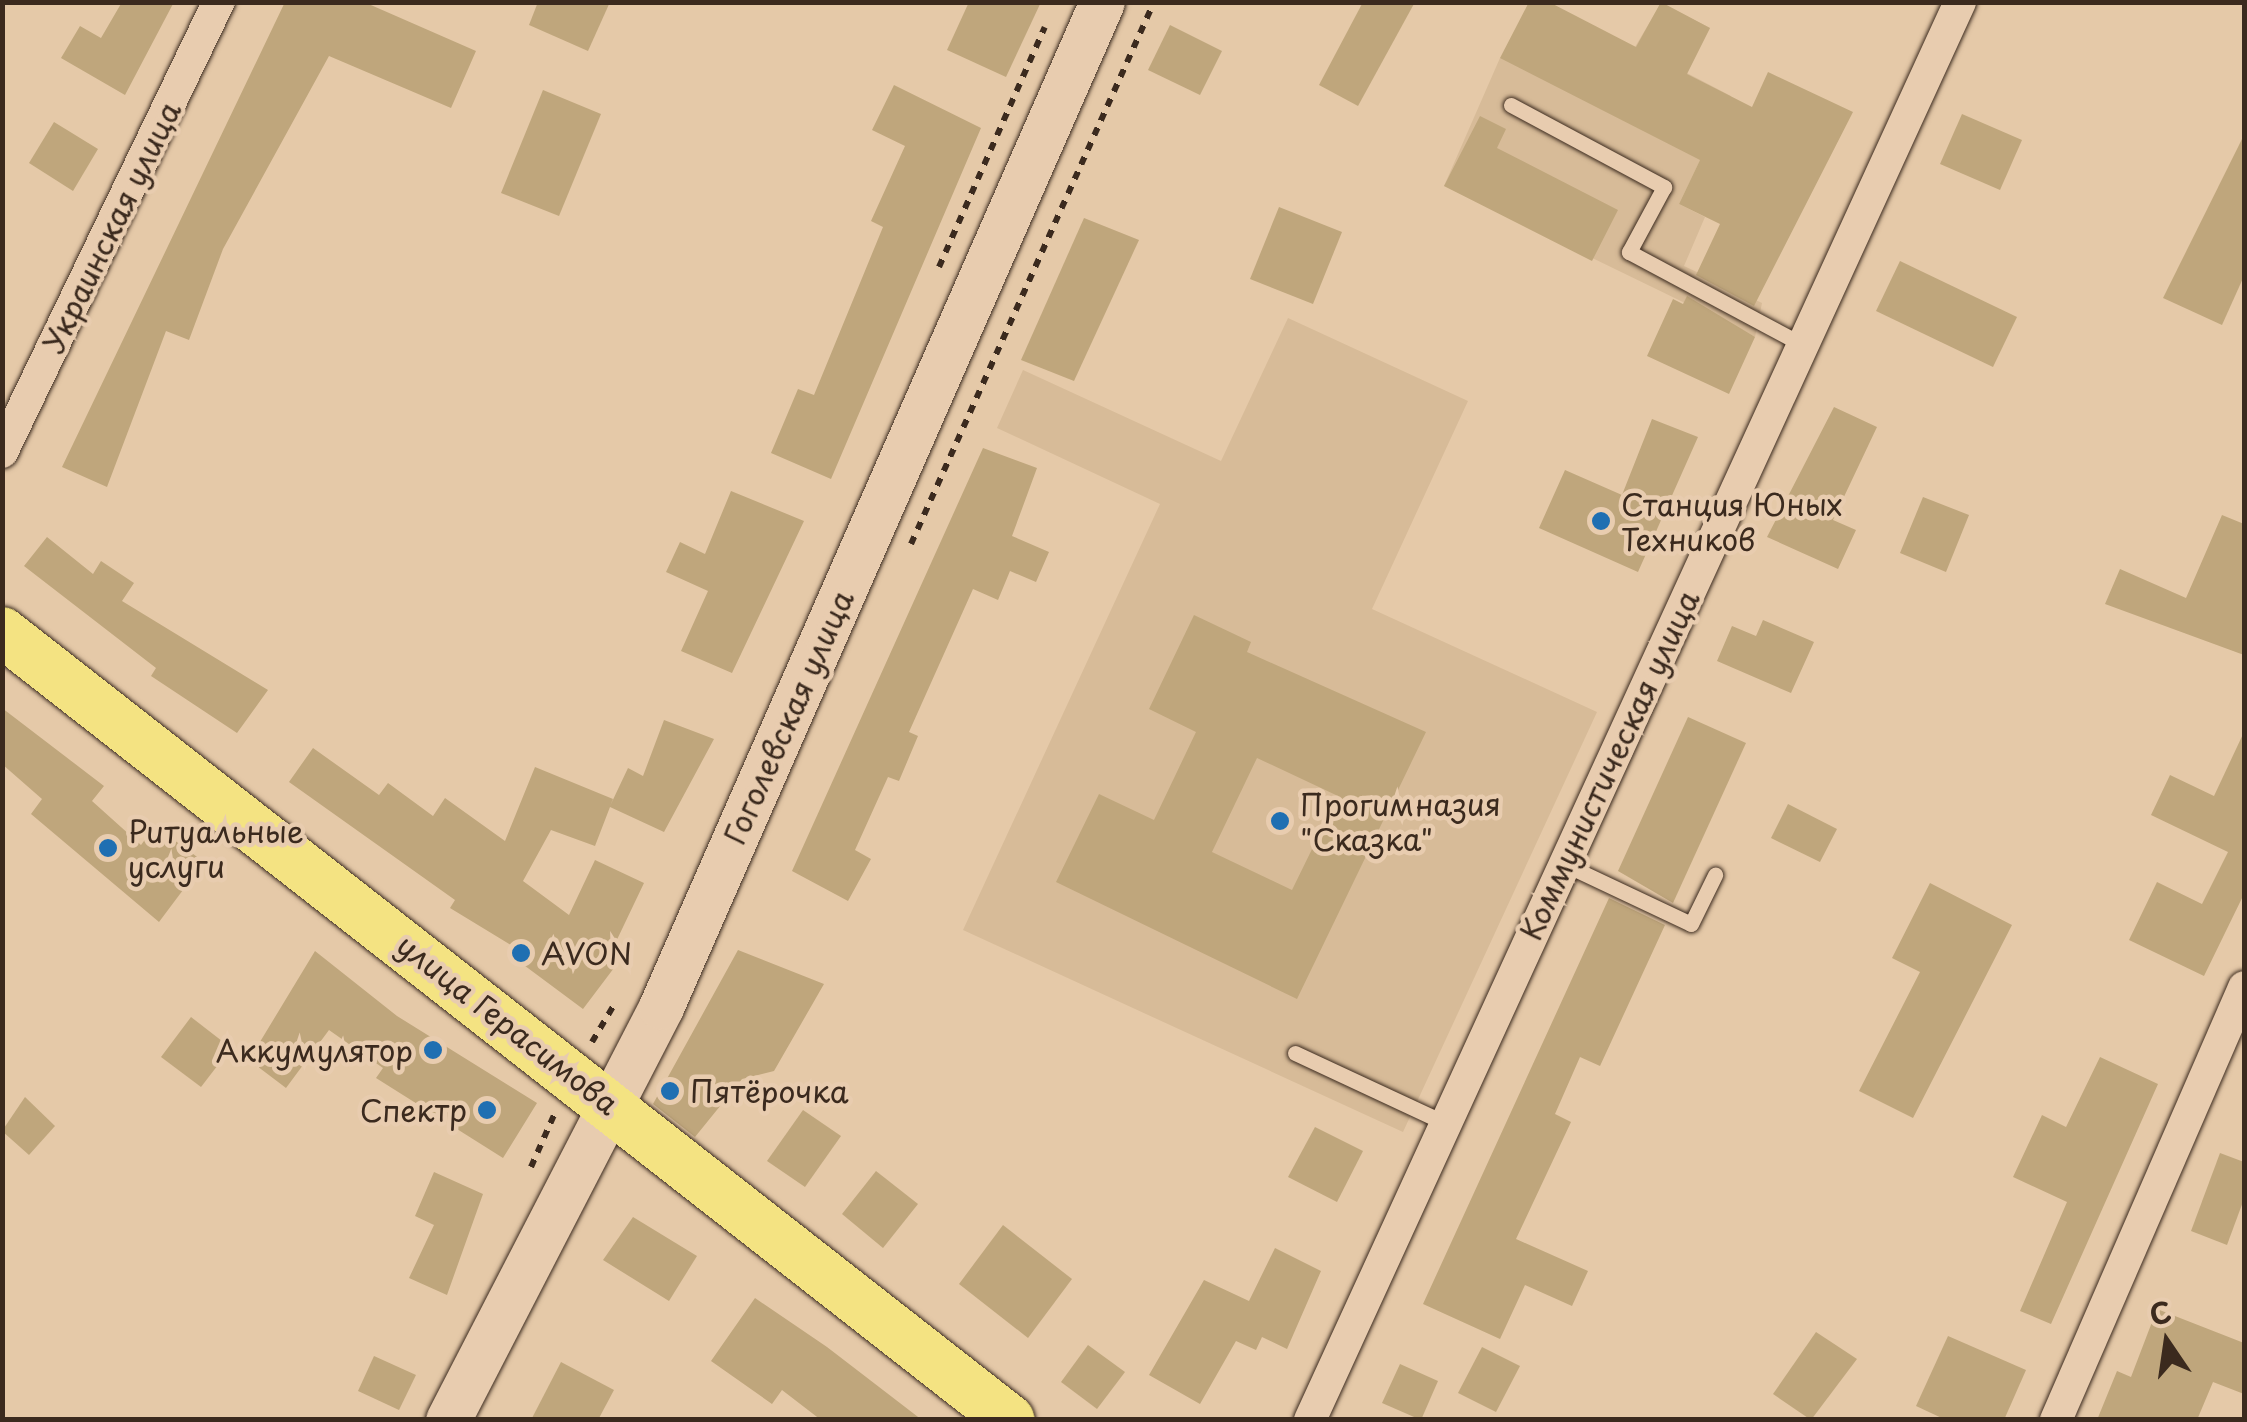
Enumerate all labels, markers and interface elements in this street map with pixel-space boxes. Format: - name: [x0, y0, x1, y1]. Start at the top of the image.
- street label: Украинская улица: [34, 95, 188, 359]
- place label: Станция Юных Техников: [1621, 486, 1844, 556]
- marker: Станция Юных Техников: [1590, 510, 1612, 532]
- street label: Гоголевская улица: [715, 584, 861, 850]
- street label: Коммунистическая улица: [1512, 584, 1706, 946]
- place label: Прогимназия "Сказка": [1300, 786, 1501, 856]
- marker: Прогимназия "Сказка": [1269, 810, 1291, 832]
- place label: Ритуальные услуги: [128, 813, 304, 884]
- marker: Ритуальные услуги: [97, 837, 119, 859]
- street label: улица Герасимова: [389, 926, 627, 1122]
- place label: AVON: [541, 935, 632, 971]
- marker: AVON: [510, 942, 532, 964]
- place label: Аккумулятор: [216, 1032, 413, 1068]
- marker: Аккумулятор: [422, 1039, 444, 1061]
- place label: Пятёрочка: [690, 1073, 849, 1109]
- marker: Пятёрочка: [659, 1080, 681, 1102]
- place label: Спектр: [360, 1092, 467, 1128]
- marker: Спектр: [476, 1099, 498, 1121]
- text: С: [2145, 1289, 2175, 1336]
- north arrow: [2117, 1292, 2217, 1392]

